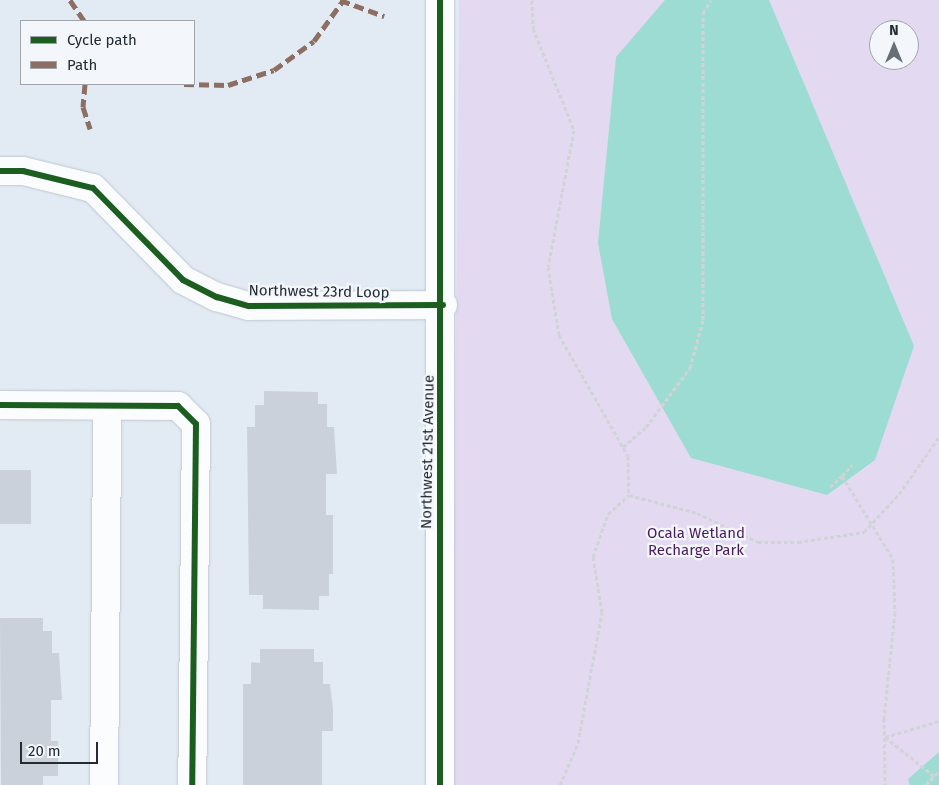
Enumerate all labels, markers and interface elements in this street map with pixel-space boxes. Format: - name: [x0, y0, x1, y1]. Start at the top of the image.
- legend: [20, 20, 195, 85]
- north arrow: [869, 20, 919, 70]
- text: N: [889, 22, 899, 39]
- text: Cycle path: [67, 31, 137, 49]
- text: Path: [67, 56, 97, 74]
- street label: Northwest 23rd Loop: [248, 282, 390, 302]
- street label: Northwest 21st Avenue: [418, 375, 438, 529]
- park label: Ocala Wetland Recharge Park: [647, 524, 745, 559]
- scale bar: [22, 732, 100, 764]
- text: 20 m: [28, 742, 61, 760]

